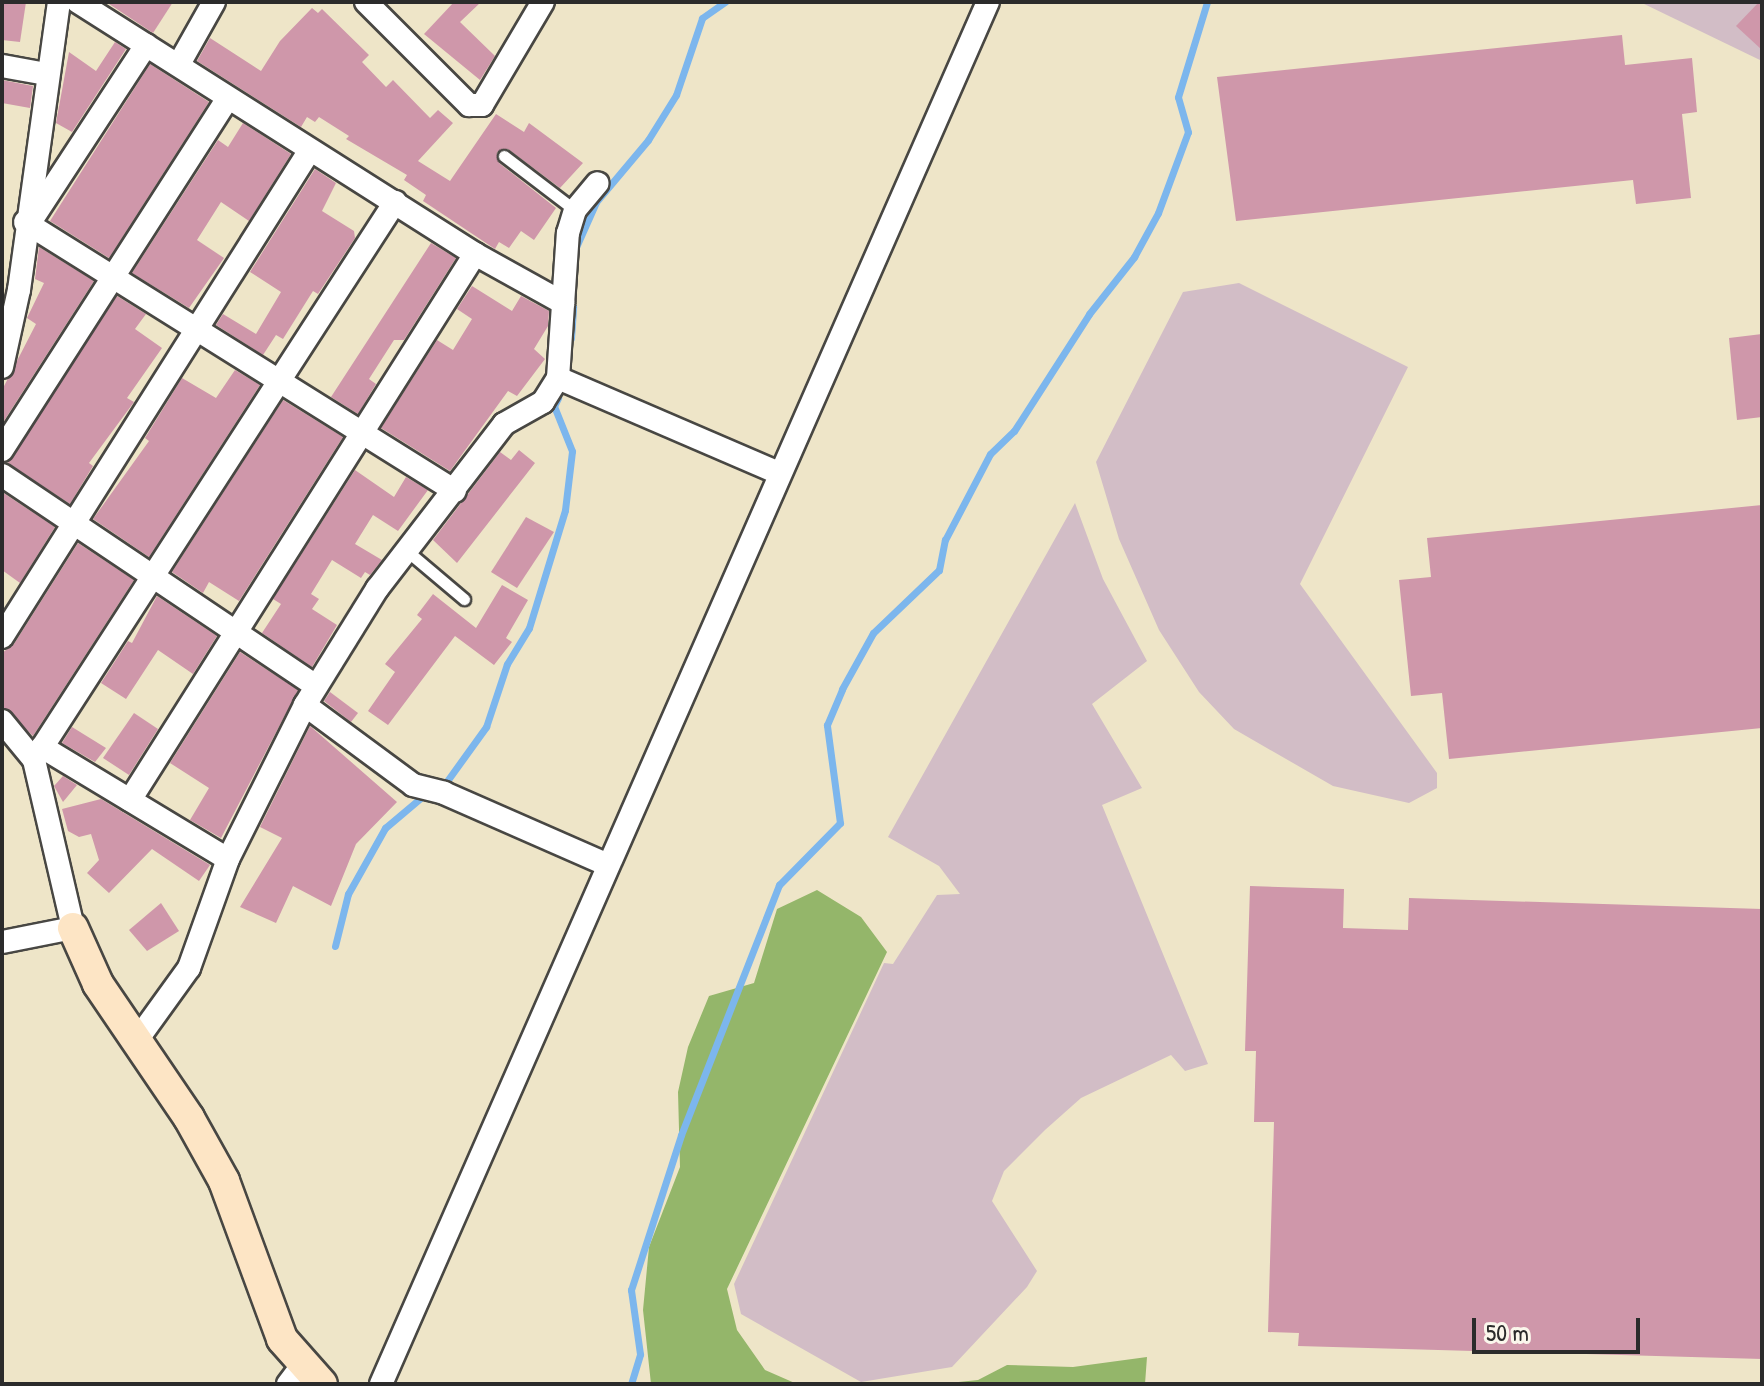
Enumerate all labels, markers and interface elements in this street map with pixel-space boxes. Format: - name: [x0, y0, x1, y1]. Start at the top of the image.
- scale bar: [1476, 1302, 1644, 1352]
- text: 50 m: [1486, 1316, 1529, 1348]

